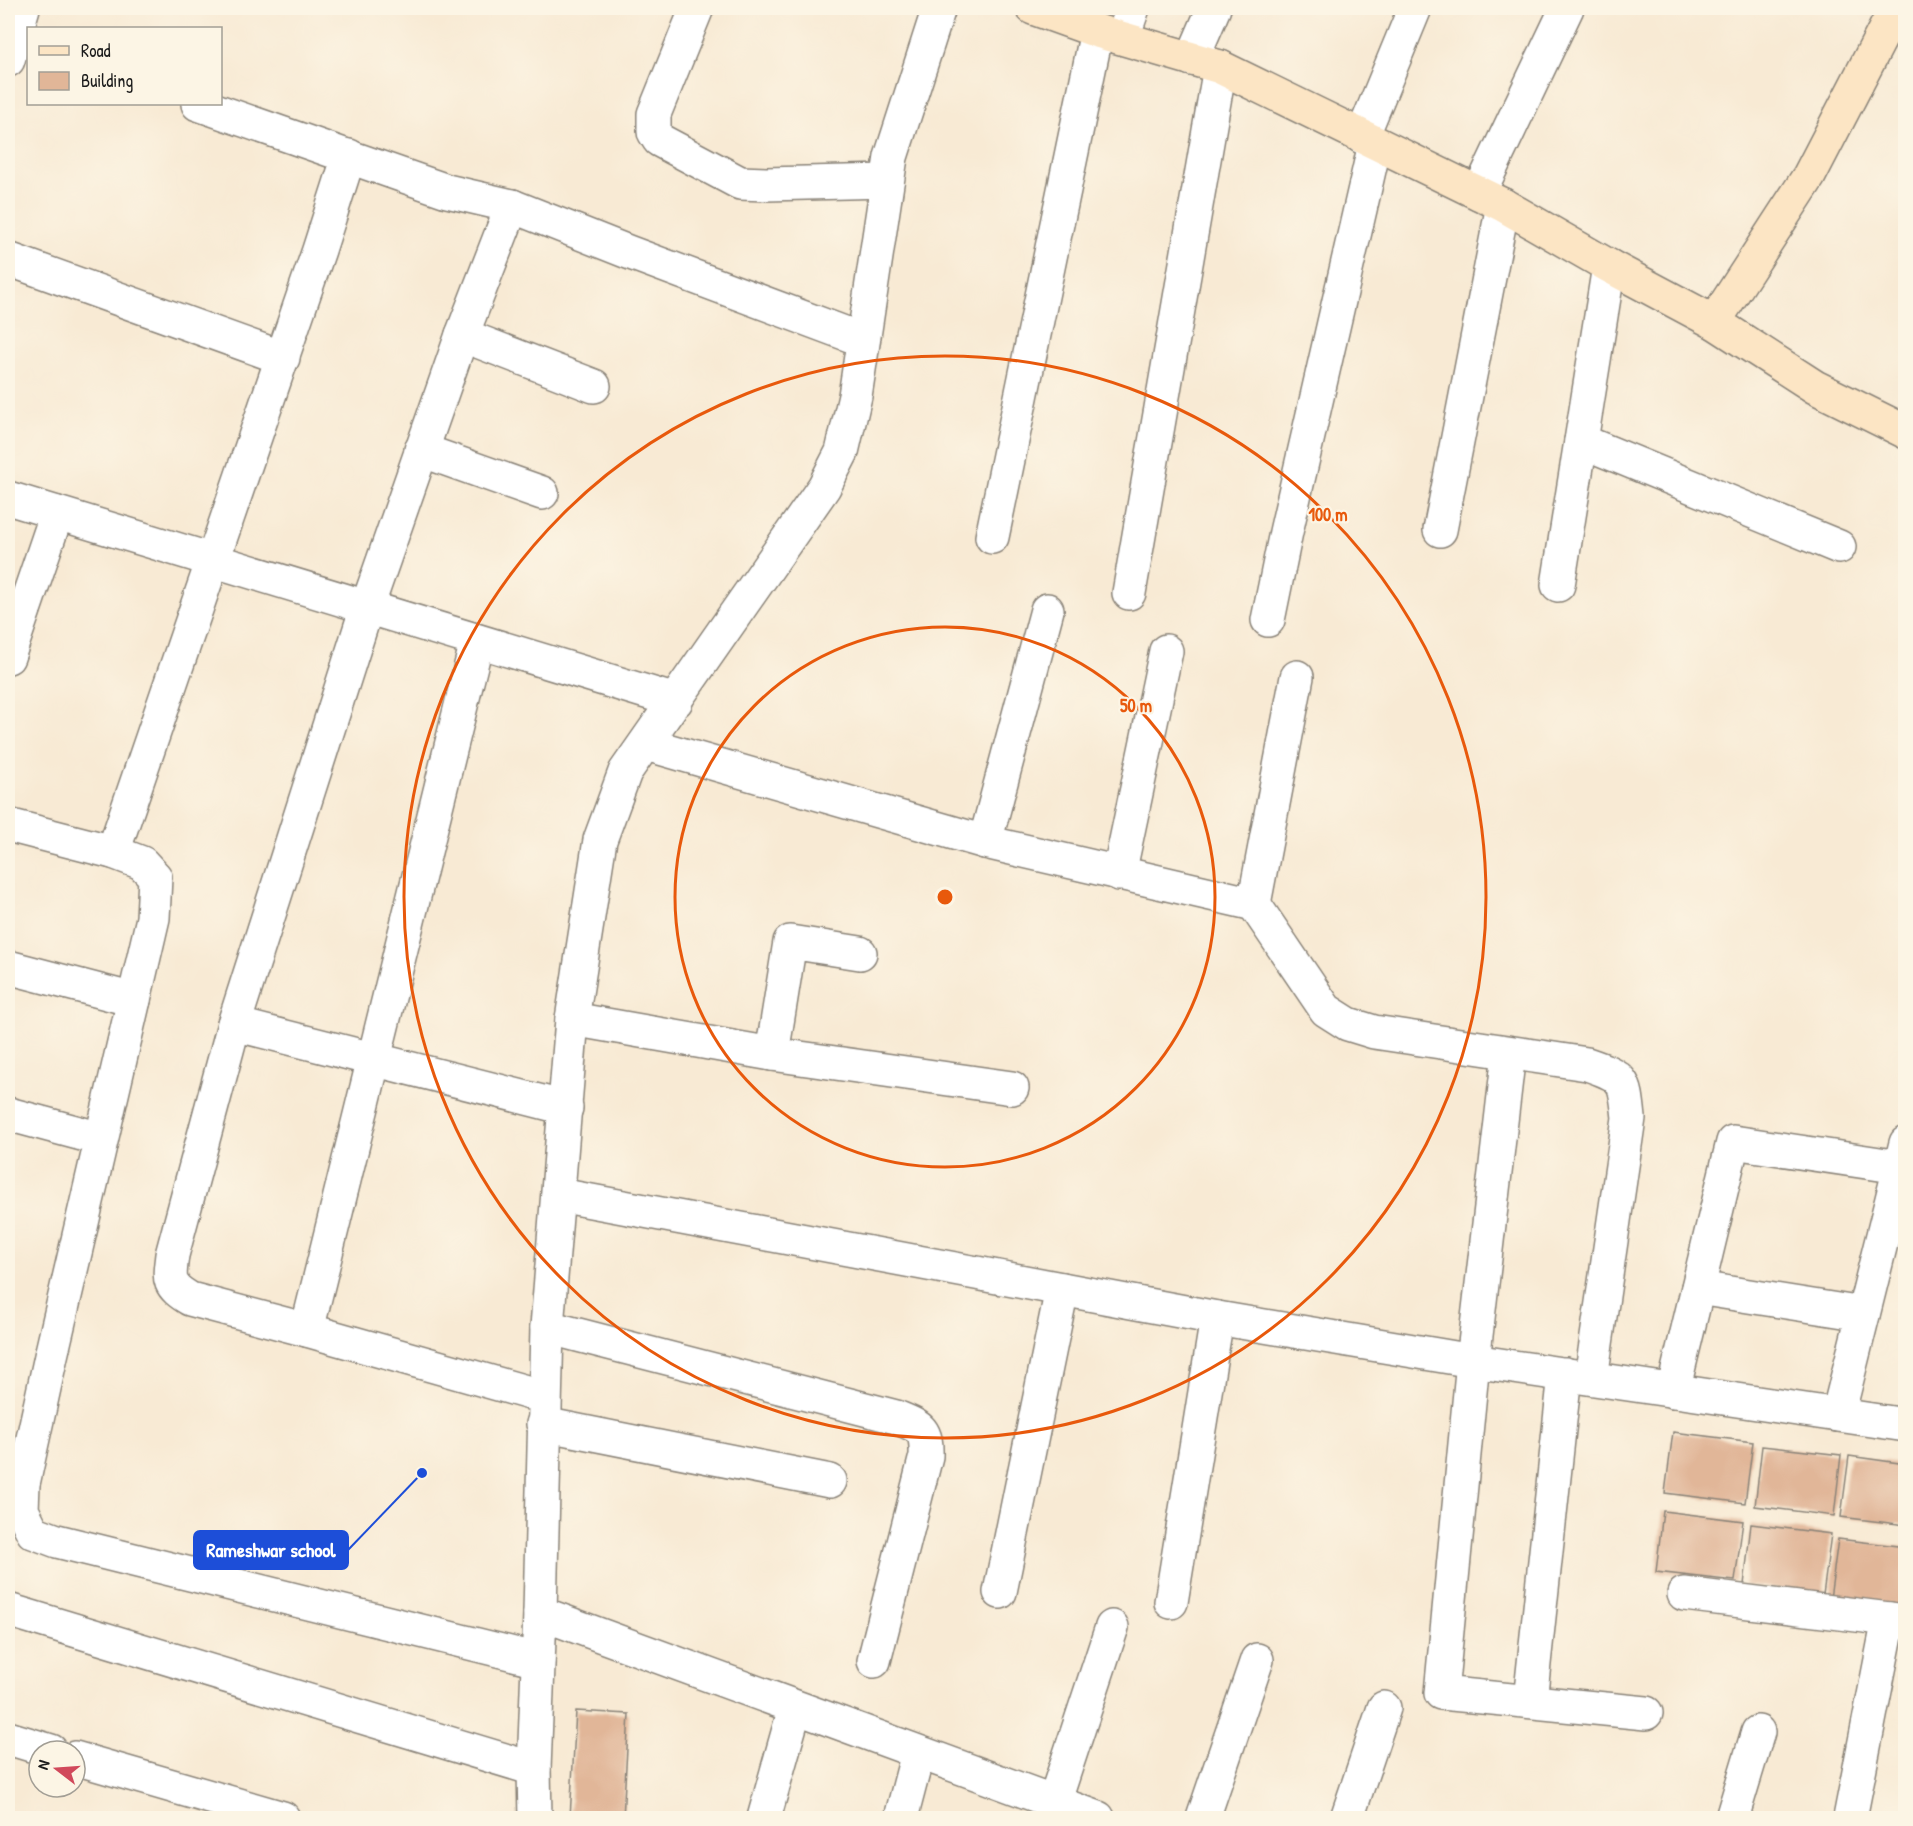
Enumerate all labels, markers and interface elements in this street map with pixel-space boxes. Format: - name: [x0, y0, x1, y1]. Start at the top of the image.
- legend: [27, 27, 222, 105]
- text: Road: [81, 38, 111, 63]
- text: Building: [81, 68, 133, 93]
- text: 100 m: [1308, 502, 1348, 527]
- text: 50 m: [1120, 693, 1152, 718]
- centre of rings: [935, 887, 955, 907]
- callout: Rameshwar school: [194, 1531, 348, 1569]
- text: Rameshwar school: [206, 1536, 336, 1563]
- north arrow: [27, 1739, 87, 1799]
- text: N: [31, 1757, 55, 1772]

